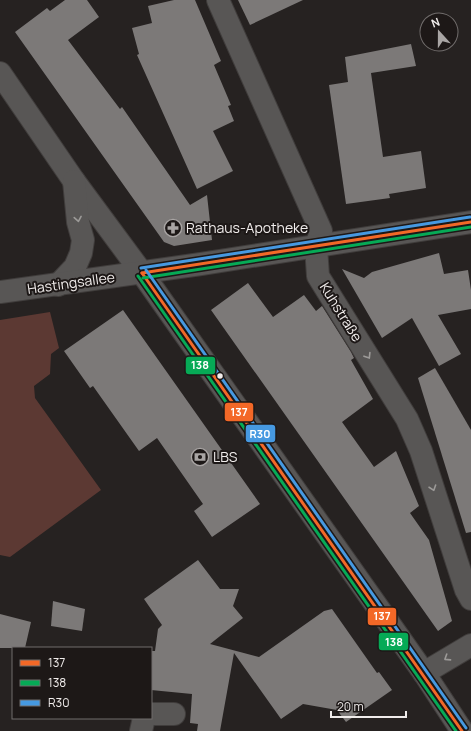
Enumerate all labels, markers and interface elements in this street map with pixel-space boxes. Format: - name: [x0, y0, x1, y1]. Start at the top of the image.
- north arrow: [419, 12, 459, 52]
- text: N: [429, 14, 442, 31]
- one-way arrow: [73, 216, 82, 222]
- pharmacy icon: Rathaus-Apotheke: [163, 218, 183, 238]
- place label: Rathaus-Apotheke: [186, 218, 308, 237]
- street label: Hastingsallee: [26, 267, 116, 298]
- street label: Kuhstraße: [316, 278, 367, 345]
- one-way arrow: [363, 351, 370, 358]
- line badge: 138: [185, 356, 216, 375]
- text: 138: [191, 357, 209, 372]
- unlabelled marker: [215, 371, 225, 381]
- line badge: 137: [224, 402, 254, 422]
- text: 137: [230, 404, 248, 419]
- line badge: R30: [245, 424, 276, 443]
- text: R30: [250, 426, 270, 441]
- bank icon: LBS: [190, 447, 210, 467]
- place label: LBS: [213, 447, 238, 466]
- one-way arrow: [428, 484, 437, 491]
- line badge: 137: [367, 607, 397, 626]
- text: 137: [373, 608, 391, 623]
- line badge: 138: [378, 632, 409, 651]
- text: 138: [385, 634, 403, 649]
- legend: [12, 647, 152, 719]
- one-way arrow: [444, 653, 451, 661]
- text: 137: [48, 654, 65, 671]
- text: 138: [48, 674, 66, 691]
- scale bar: [331, 693, 406, 719]
- text: R30: [48, 694, 70, 711]
- text: 20 m: [337, 698, 364, 715]

